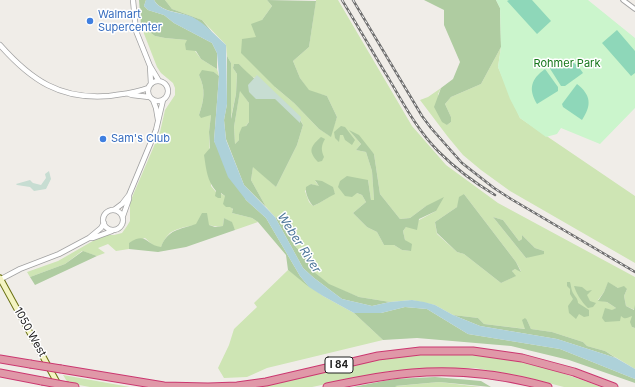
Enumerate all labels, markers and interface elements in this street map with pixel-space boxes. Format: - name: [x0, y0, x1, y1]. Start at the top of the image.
- place label: Walmart Supercenter: [98, 8, 162, 34]
- marker: Walmart Supercenter: [85, 16, 95, 26]
- park label: Rohmer Park: [534, 57, 600, 71]
- place label: Sam's Club: [111, 132, 170, 146]
- marker: Sam's Club: [98, 134, 108, 144]
- water label: Weber River: [274, 210, 324, 276]
- street label: 1050 West: [11, 305, 49, 359]
- road number: I 84: [325, 357, 353, 373]

